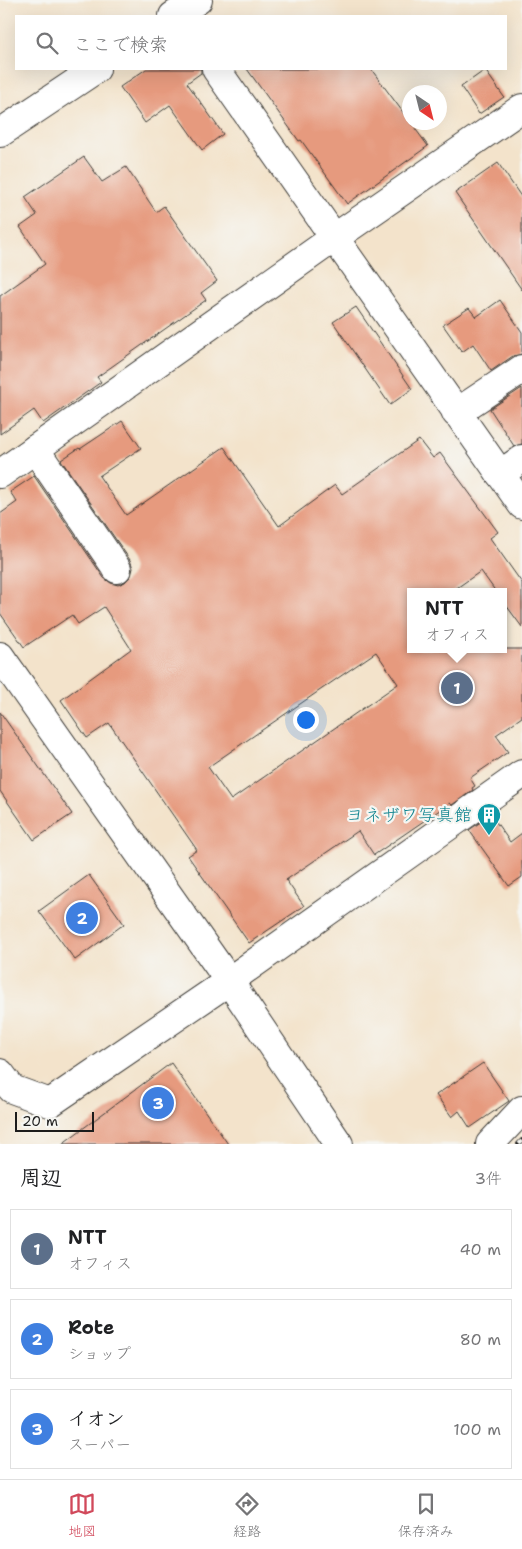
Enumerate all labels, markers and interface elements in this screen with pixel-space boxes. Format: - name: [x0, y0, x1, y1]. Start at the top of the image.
- search box: [15, 15, 507, 70]
- icon: search: [33, 29, 61, 57]
- text: ここで検索: [73, 32, 168, 57]
- north arrow: [402, 85, 447, 130]
- popup: [407, 588, 507, 653]
- text: NTT: [425, 596, 464, 621]
- text: オフィス: [425, 624, 489, 645]
- pin: 1: [441, 669, 473, 707]
- your location: [293, 707, 319, 733]
- building icon: ヨネザワ写真館: [476, 802, 502, 836]
- place label: ヨネザワ写真館: [346, 803, 472, 827]
- pin: 2: [66, 899, 98, 937]
- pin: 3: [142, 1084, 174, 1122]
- scale bar: [15, 1109, 94, 1132]
- text: 20 m: [22, 1112, 58, 1130]
- text: 周辺: [20, 1164, 62, 1192]
- text: 3件: [475, 1168, 502, 1189]
- text: NTT: [68, 1225, 107, 1250]
- text: 1: [33, 1239, 41, 1260]
- text: 40 m: [459, 1239, 501, 1260]
- text: オフィス: [68, 1253, 132, 1274]
- text: Rote: [68, 1315, 114, 1340]
- text: 2: [31, 1329, 43, 1350]
- text: 80 m: [460, 1329, 501, 1350]
- text: ショップ: [68, 1343, 131, 1364]
- text: イオン: [68, 1406, 125, 1431]
- text: 3: [31, 1419, 43, 1440]
- text: 100 m: [453, 1419, 501, 1440]
- text: スーパー: [68, 1434, 131, 1455]
- tab: 地図: [68, 1490, 96, 1540]
- tab: 経路: [233, 1490, 261, 1540]
- tab: 保存済み: [398, 1490, 454, 1540]

